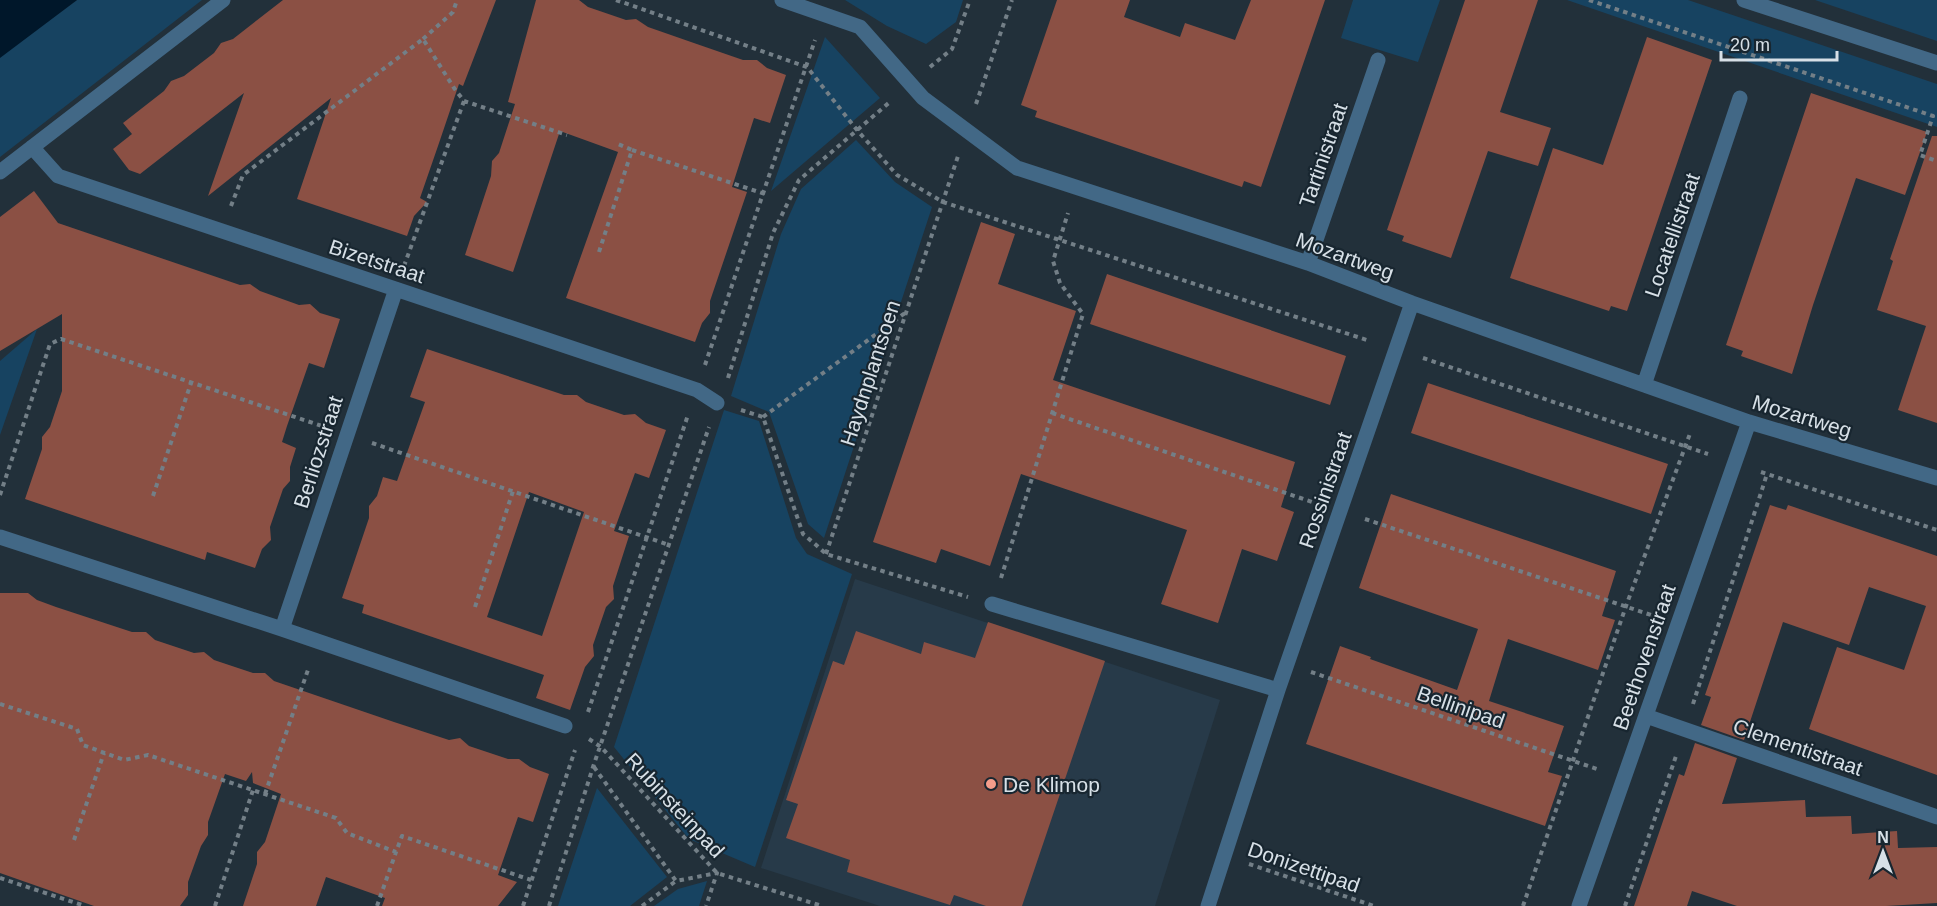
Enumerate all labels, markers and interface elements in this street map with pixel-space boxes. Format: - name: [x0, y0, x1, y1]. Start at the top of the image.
- scale bar: [1721, 24, 1836, 62]
- text: 20 m: [1730, 35, 1770, 55]
- street label: Tartinistraat: [1294, 100, 1352, 210]
- street label: Locatellistraat: [1640, 170, 1704, 300]
- street label: Mozartweg: [1293, 228, 1397, 284]
- street label: Bizetstraat: [326, 235, 428, 287]
- street label: Haydnplantsoen: [836, 297, 904, 449]
- street label: Mozartweg: [1750, 390, 1854, 442]
- street label: Berliozstraat: [289, 393, 347, 511]
- street label: Rossinistraat: [1294, 429, 1356, 551]
- street label: Beethovenstraat: [1608, 581, 1680, 733]
- street label: Bellinipad: [1414, 681, 1508, 733]
- street label: Clementistraat: [1730, 714, 1866, 780]
- street label: Rubinsteinpad: [621, 748, 729, 862]
- place label: De Klimop: [1003, 773, 1100, 796]
- marker: De Klimop: [984, 777, 998, 791]
- north arrow: [1853, 822, 1913, 882]
- text: N: [1877, 829, 1889, 846]
- street label: Donizettipad: [1245, 837, 1363, 897]

